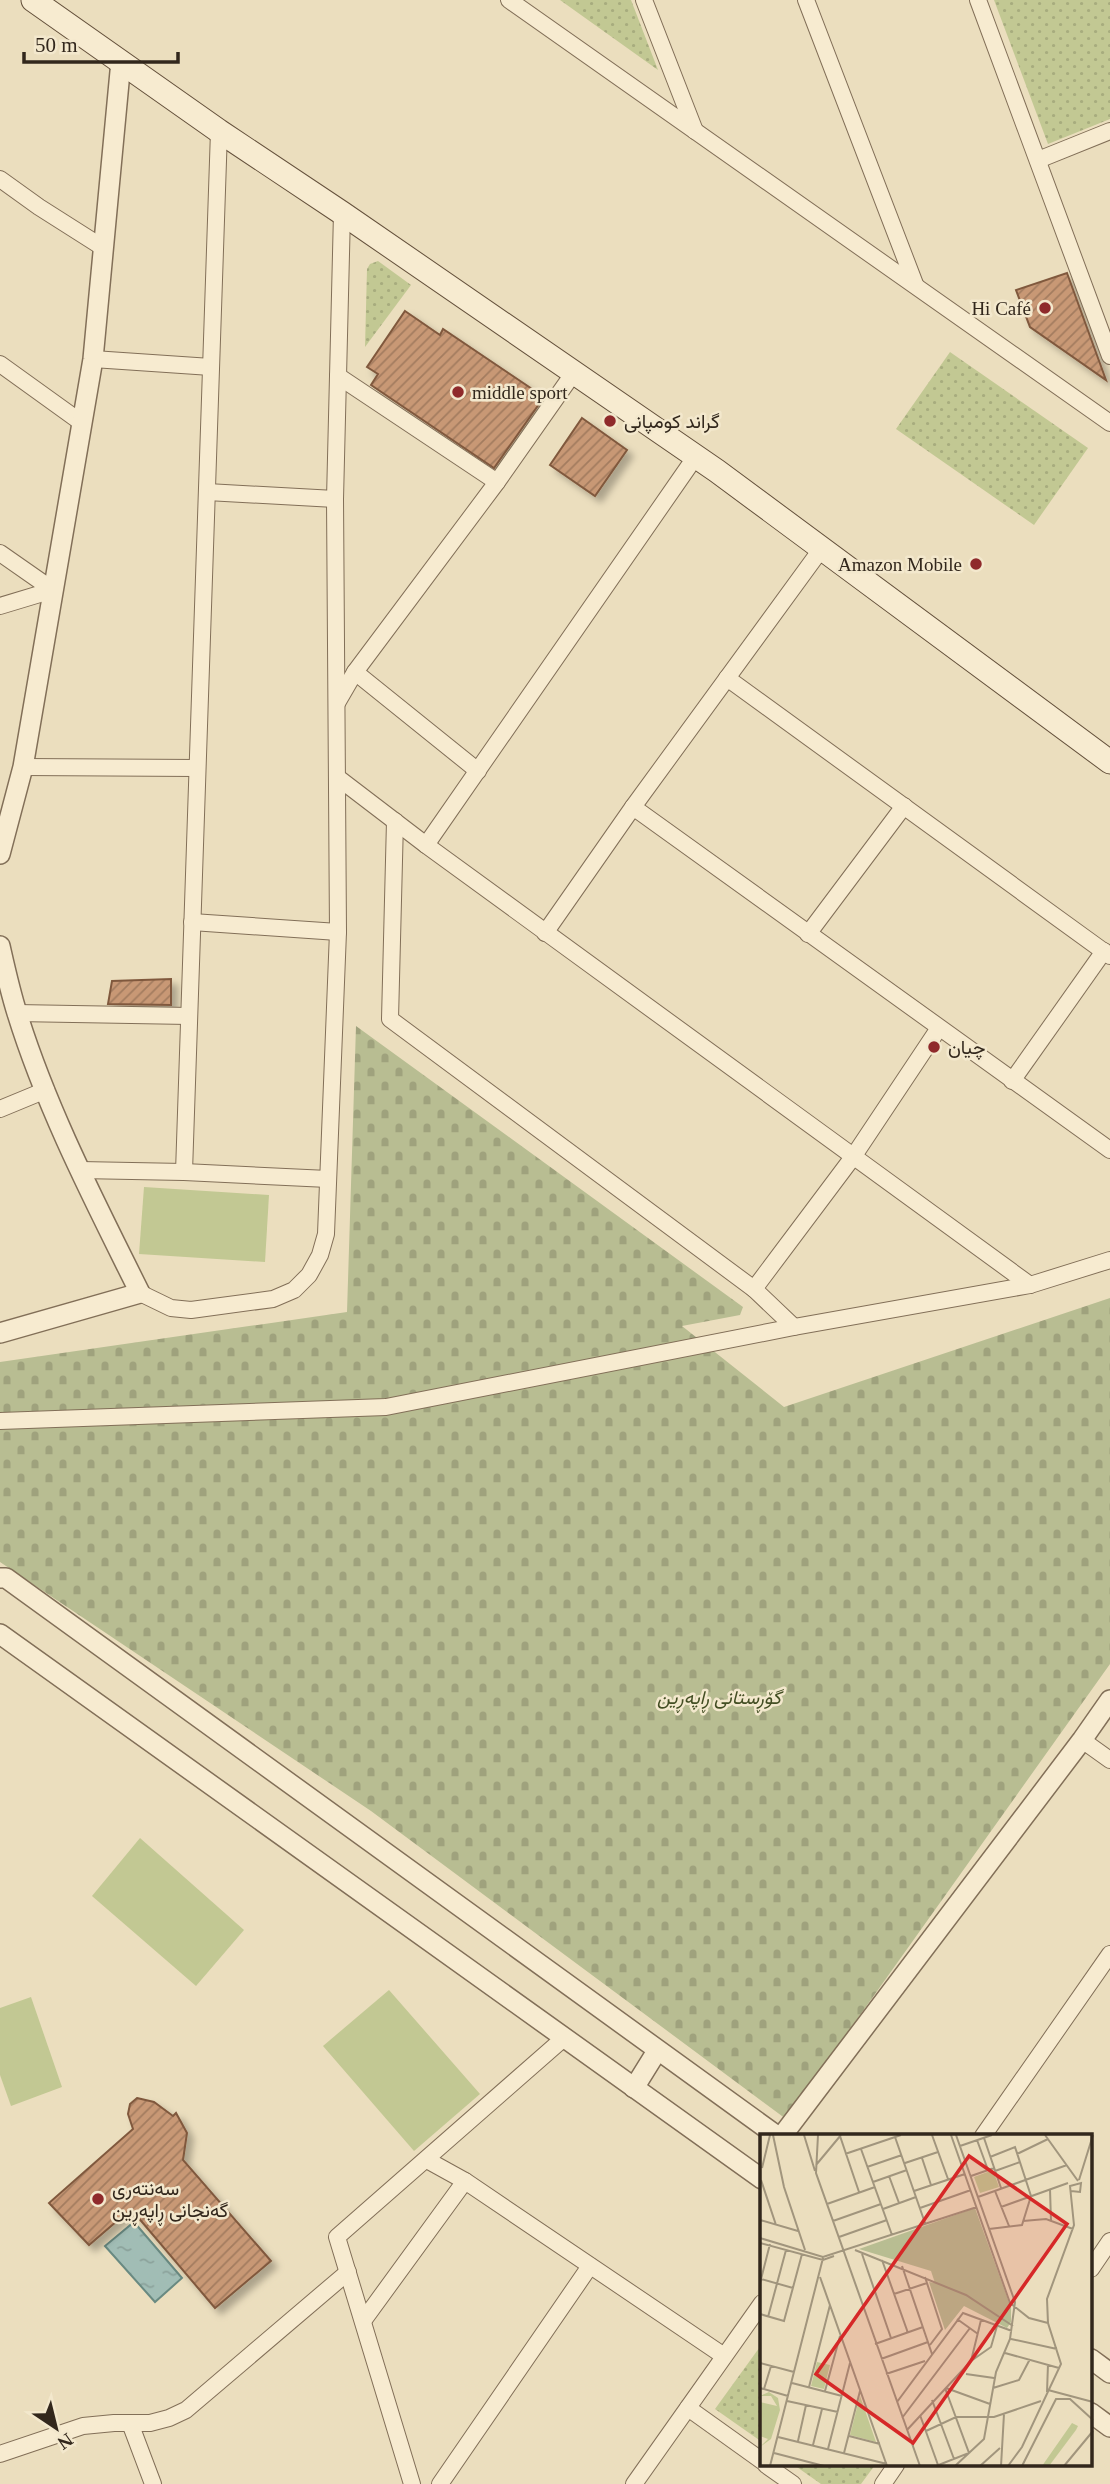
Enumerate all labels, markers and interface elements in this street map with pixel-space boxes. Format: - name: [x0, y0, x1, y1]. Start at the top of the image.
- scale bar: [24, 21, 178, 65]
- text: 50 m: [35, 33, 78, 57]
- place label: Hi Café: [971, 298, 1031, 319]
- marker: Hi Café: [1037, 300, 1053, 316]
- place label: middle sport: [472, 382, 568, 403]
- marker: middle sport: [450, 384, 466, 400]
- place label: گراند كومپانى: [624, 411, 720, 435]
- marker: گراند كومپانى: [602, 413, 618, 429]
- place label: Amazon Mobile: [838, 554, 962, 575]
- marker: Amazon Mobile: [968, 556, 984, 572]
- place label: چيان: [948, 1037, 985, 1061]
- marker: چيان: [926, 1039, 942, 1055]
- park label: گۆڕستانی ڕاپەڕین: [657, 1687, 784, 1713]
- inset map: [760, 2134, 1092, 2466]
- place label: سەنتەری گەنجانی ڕاپەڕین: [112, 2178, 228, 2226]
- marker: سەنتەری گەنجانی ڕاپەڕین: [90, 2191, 106, 2207]
- north arrow: [21, 2393, 91, 2463]
- text: N: [54, 2429, 77, 2454]

